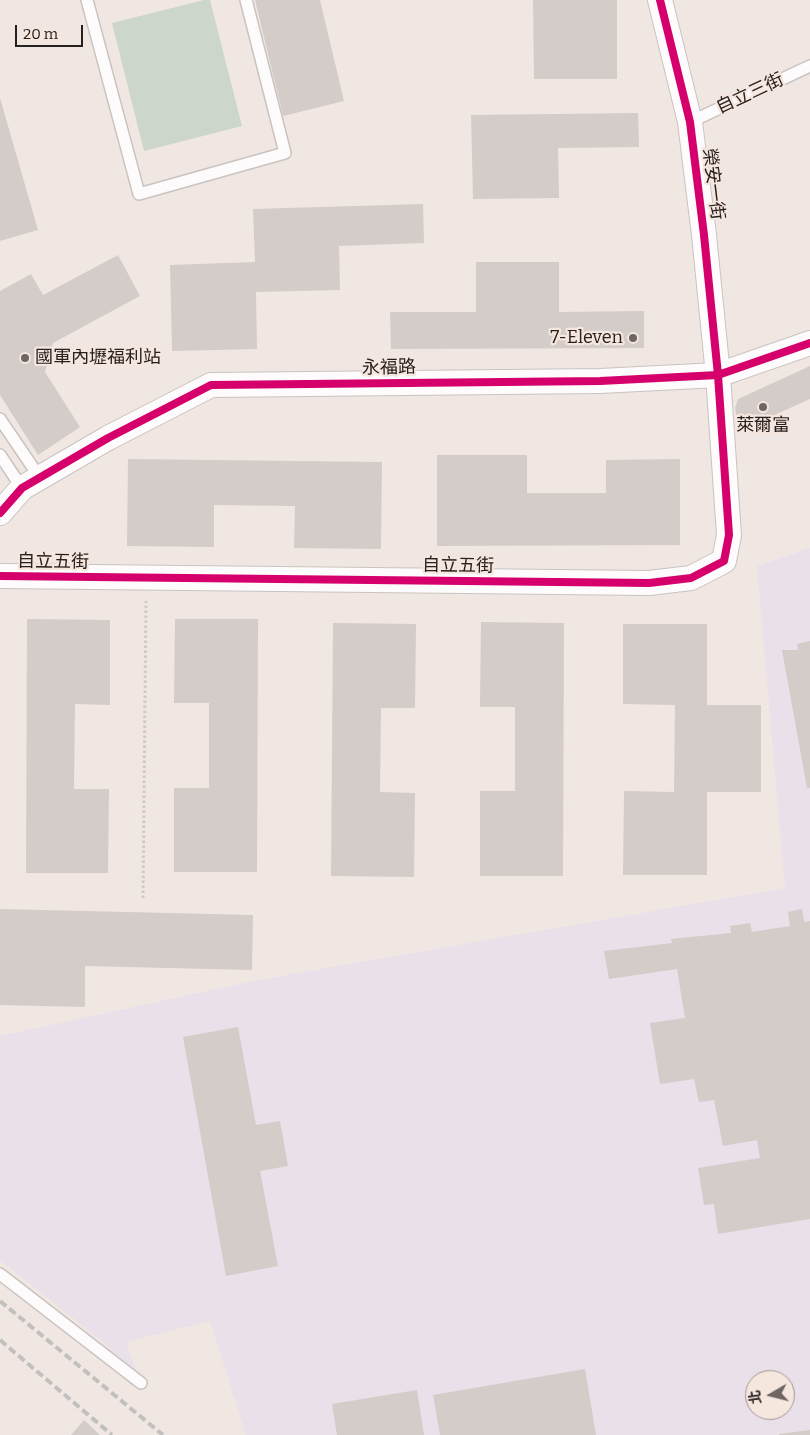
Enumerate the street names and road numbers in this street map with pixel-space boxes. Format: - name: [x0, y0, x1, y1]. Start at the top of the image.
- street label: 自立三街: [713, 69, 787, 119]
- street label: 榮安一街: [698, 147, 728, 221]
- street label: 永福路: [362, 357, 416, 379]
- street label: 自立五街: [17, 551, 89, 573]
- street label: 自立五街: [422, 555, 494, 577]

